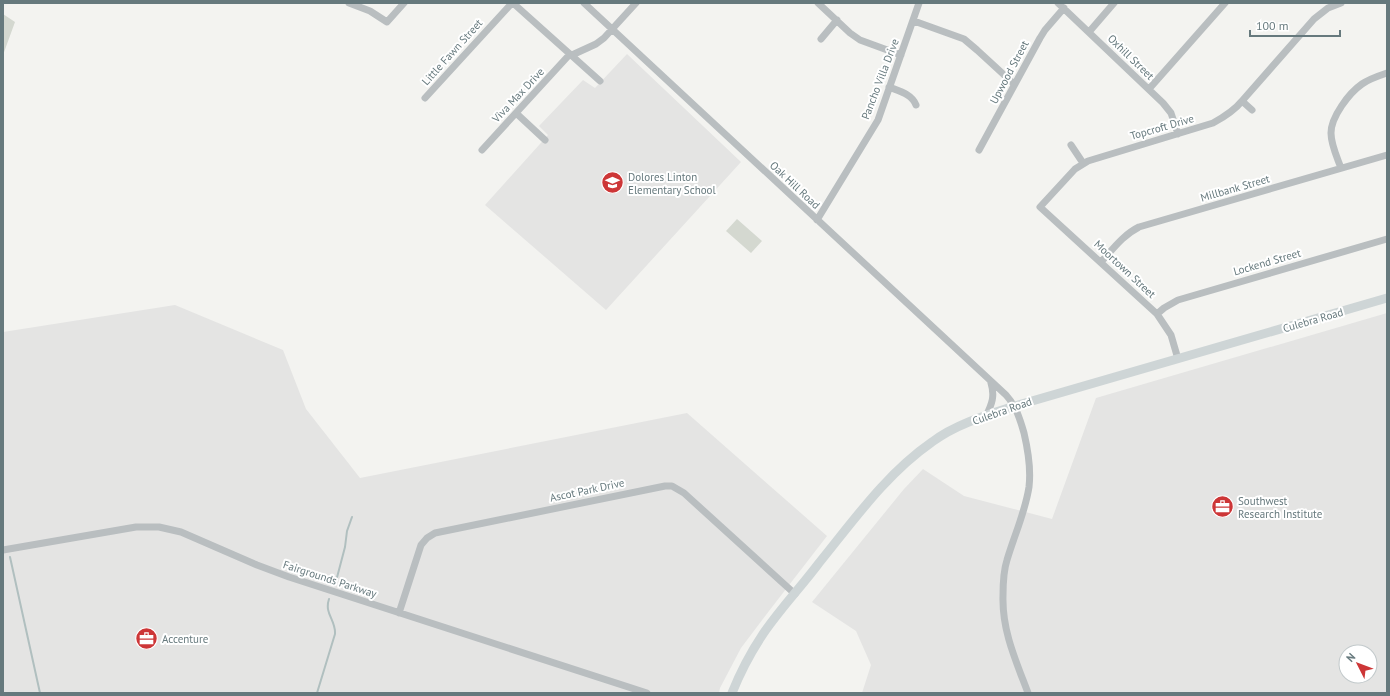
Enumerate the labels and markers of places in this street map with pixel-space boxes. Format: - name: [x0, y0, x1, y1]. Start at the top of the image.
- school or university icon: Dolores Linton Elementary School: [600, 170, 626, 196]
- place label: Dolores Linton Elementary School: [628, 170, 716, 197]
- office icon: Southwest Research Institute: [1209, 494, 1235, 520]
- place label: Southwest Research Institute: [1238, 494, 1323, 521]
- office icon: Accenture: [134, 626, 160, 652]
- place label: Accenture: [162, 632, 209, 646]

